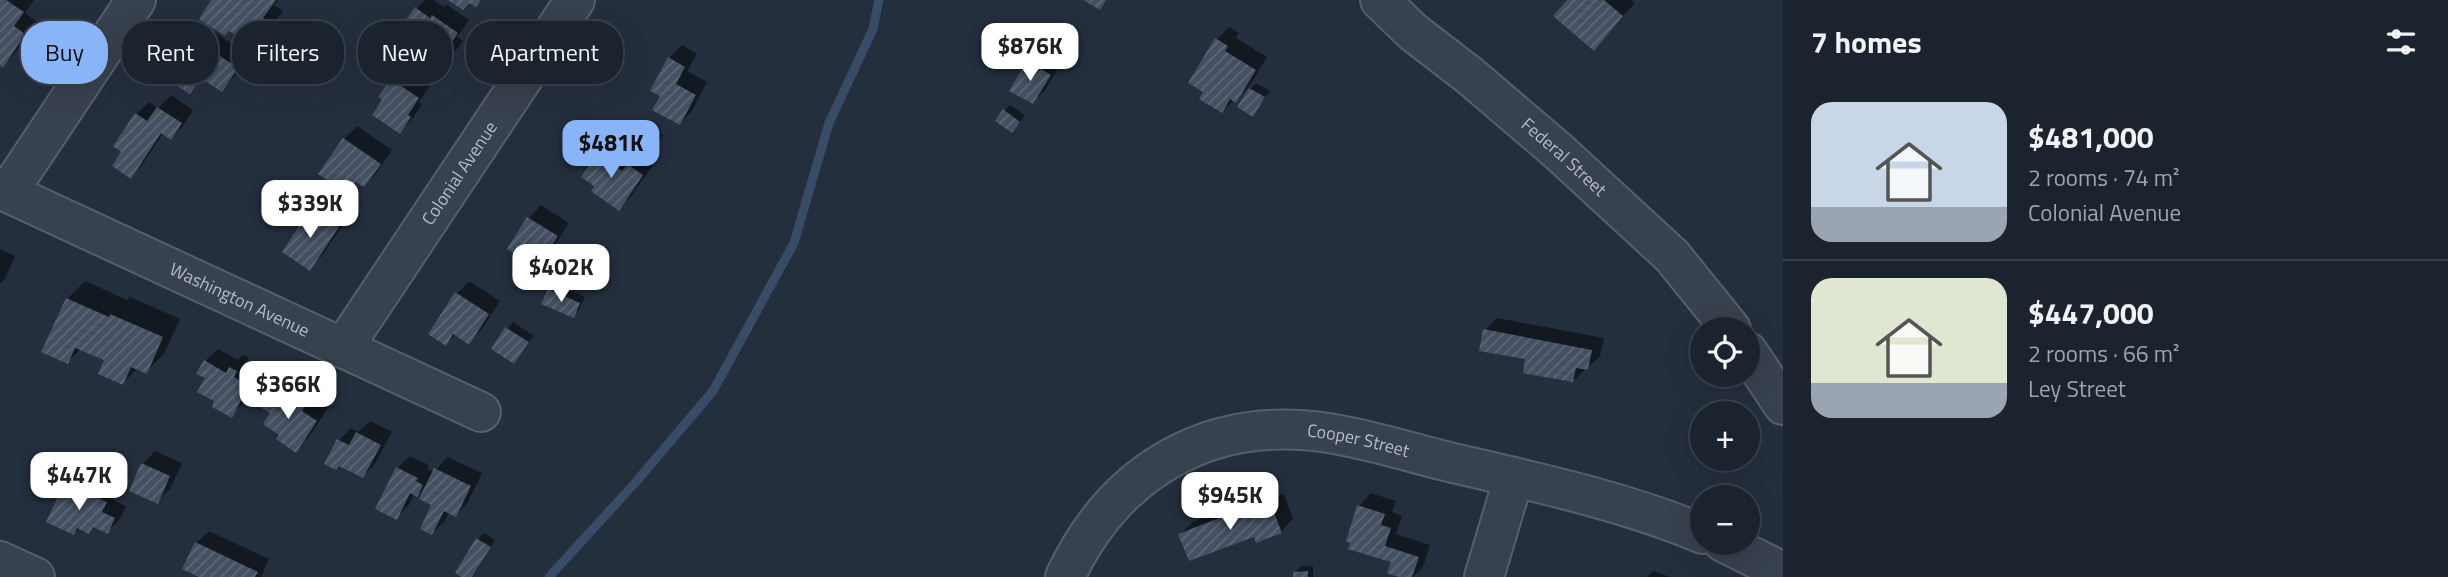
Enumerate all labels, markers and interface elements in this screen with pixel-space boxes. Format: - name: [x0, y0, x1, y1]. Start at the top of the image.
- text: 7 homes: [1811, 19, 1922, 65]
- chip: Buy: [21, 21, 108, 84]
- chip: Rent: [122, 21, 218, 84]
- chip: Filters: [232, 21, 344, 84]
- chip: New: [358, 21, 452, 84]
- chip: Apartment: [466, 21, 623, 84]
- icon: filters: [2382, 23, 2420, 61]
- pin: $876K: [981, 24, 1079, 83]
- text: $876K: [997, 28, 1063, 63]
- street label: Federal Street: [1515, 111, 1613, 203]
- text: $481,000: [2028, 114, 2154, 160]
- street label: Colonial Avenue: [415, 116, 504, 230]
- pin: $481K: [562, 120, 660, 180]
- text: $481K: [578, 125, 644, 160]
- icon: home: [1867, 130, 1951, 214]
- text: 2 rooms · 74 m²: [2028, 160, 2179, 195]
- pin: $339K: [261, 180, 359, 240]
- text: $339K: [277, 185, 343, 220]
- text: Colonial Avenue: [2028, 195, 2181, 230]
- pin: $402K: [512, 244, 610, 304]
- text: $402K: [528, 249, 594, 284]
- street label: Washington Avenue: [165, 255, 314, 344]
- text: $447,000: [2028, 290, 2154, 336]
- icon: home: [1867, 306, 1951, 390]
- map controls: [1690, 317, 1760, 555]
- button: locate: [1690, 317, 1760, 387]
- text: 2 rooms · 66 m²: [2028, 336, 2179, 371]
- pin: $366K: [239, 362, 337, 421]
- text: $366K: [255, 366, 321, 401]
- text: Ley Street: [2028, 371, 2126, 406]
- button: +: [1690, 401, 1760, 471]
- street label: Cooper Street: [1306, 417, 1413, 464]
- pin: $447K: [30, 452, 128, 512]
- text: $447K: [46, 457, 112, 492]
- pin: $945K: [1181, 472, 1279, 532]
- text: $945K: [1197, 477, 1263, 512]
- button: −: [1690, 485, 1760, 555]

